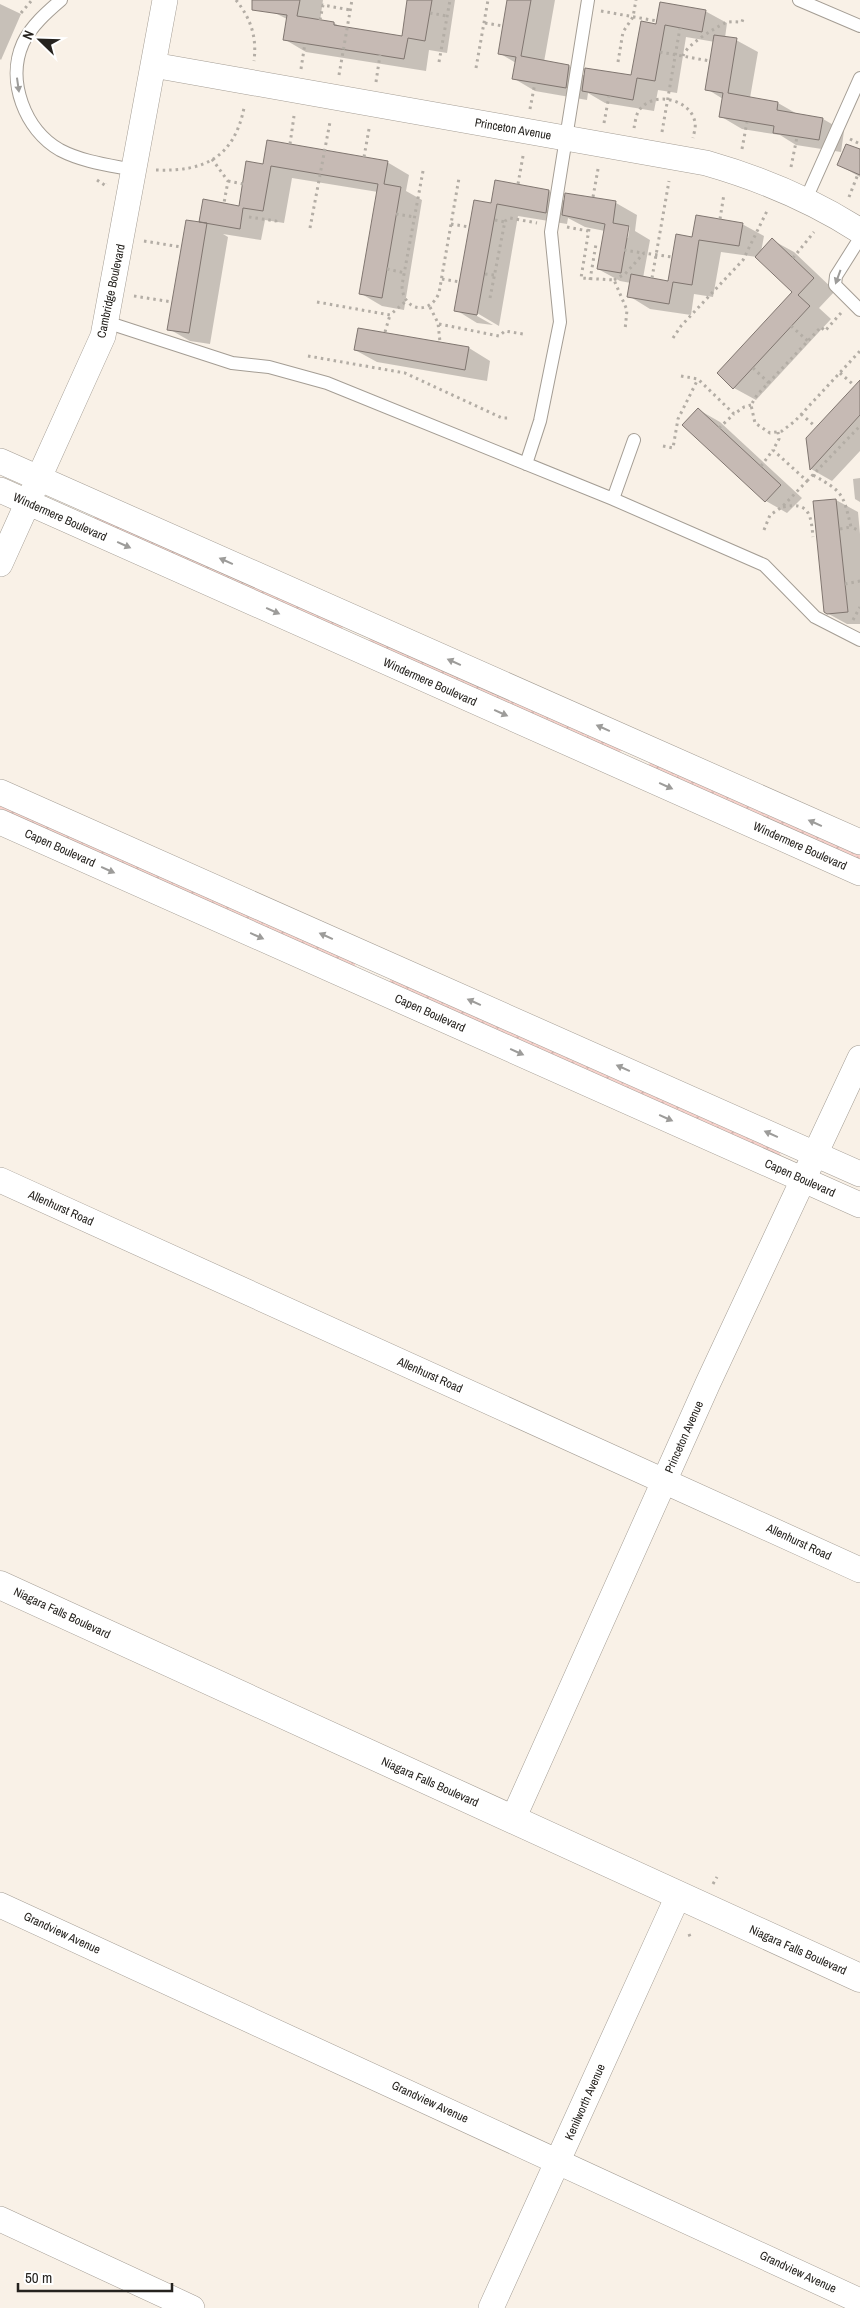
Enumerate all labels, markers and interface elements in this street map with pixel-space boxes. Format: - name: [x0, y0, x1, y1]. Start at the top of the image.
- north arrow: [15, 15, 65, 65]
- text: N: [18, 28, 38, 42]
- one-way arrow: [15, 78, 23, 94]
- street label: Princeton Avenue: [473, 114, 553, 144]
- street label: Cambridge Boulevard: [93, 243, 129, 339]
- one-way arrow: [834, 270, 842, 285]
- street label: Windermere Boulevard: [11, 489, 109, 545]
- one-way arrow: [117, 542, 131, 550]
- one-way arrow: [219, 557, 233, 565]
- one-way arrow: [266, 608, 280, 616]
- street label: Windermere Boulevard: [381, 654, 479, 710]
- one-way arrow: [447, 658, 461, 666]
- one-way arrow: [494, 710, 508, 718]
- one-way arrow: [596, 724, 610, 732]
- one-way arrow: [659, 783, 673, 791]
- street label: Windermere Boulevard: [751, 818, 849, 874]
- one-way arrow: [808, 818, 822, 826]
- street label: Capen Boulevard: [22, 825, 98, 871]
- one-way arrow: [101, 866, 115, 874]
- one-way arrow: [250, 932, 264, 940]
- one-way arrow: [319, 932, 333, 940]
- street label: Capen Boulevard: [392, 990, 468, 1036]
- one-way arrow: [467, 998, 481, 1006]
- one-way arrow: [510, 1049, 524, 1057]
- one-way arrow: [616, 1064, 630, 1072]
- one-way arrow: [659, 1115, 673, 1123]
- one-way arrow: [764, 1130, 778, 1138]
- street label: Capen Boulevard: [762, 1155, 838, 1201]
- street label: Allenhurst Road: [25, 1186, 96, 1230]
- street label: Allenhurst Road: [394, 1353, 465, 1397]
- street label: Princeton Avenue: [661, 1398, 707, 1476]
- street label: Allenhurst Road: [763, 1520, 834, 1564]
- street label: Niagara Falls Boulevard: [11, 1584, 113, 1642]
- street label: Niagara Falls Boulevard: [379, 1753, 481, 1811]
- street label: Grandview Avenue: [21, 1908, 103, 1958]
- street label: Niagara Falls Boulevard: [747, 1921, 849, 1979]
- street label: Kenilworth Avenue: [561, 2061, 609, 2143]
- street label: Grandview Avenue: [389, 2077, 471, 2127]
- street label: Grandview Avenue: [757, 2247, 839, 2297]
- scale bar: [18, 2260, 171, 2292]
- text: 50 m: [25, 2267, 52, 2288]

